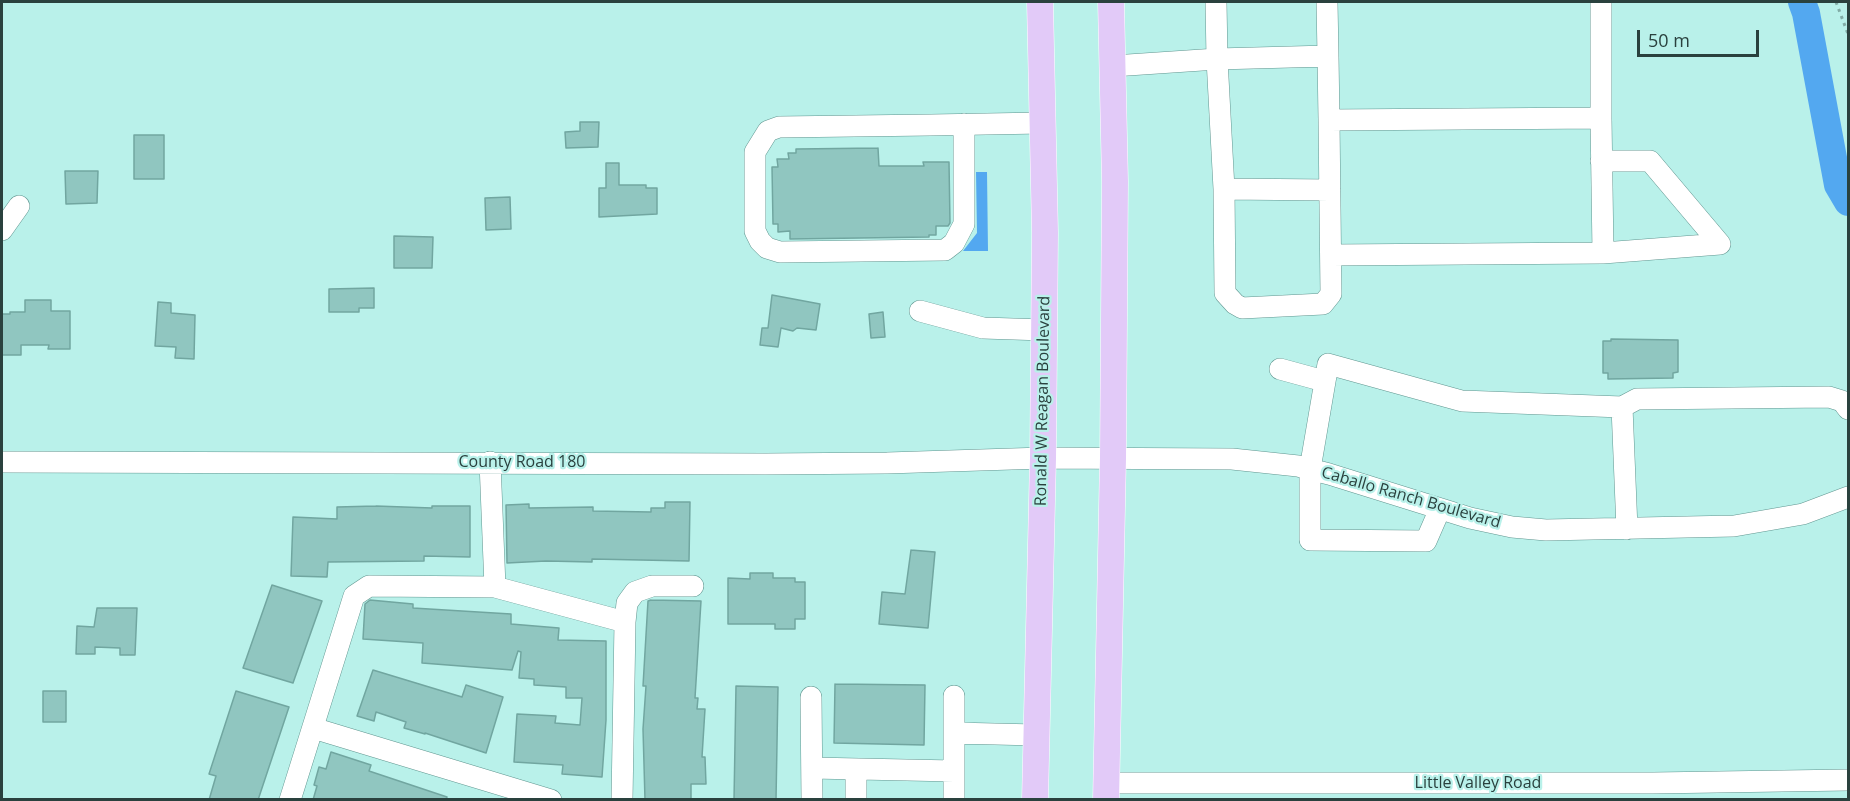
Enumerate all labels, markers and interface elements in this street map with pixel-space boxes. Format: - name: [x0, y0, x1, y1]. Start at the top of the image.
- scale bar: [1640, 18, 1762, 56]
- text: 50 m: [1648, 28, 1690, 52]
- street label: Ronald W Reagan Boulevard: [1032, 296, 1054, 506]
- street label: County Road 180: [459, 452, 585, 472]
- street label: Caballo Ranch Boulevard: [1319, 463, 1503, 533]
- street label: Little Valley Road: [1415, 773, 1541, 793]

